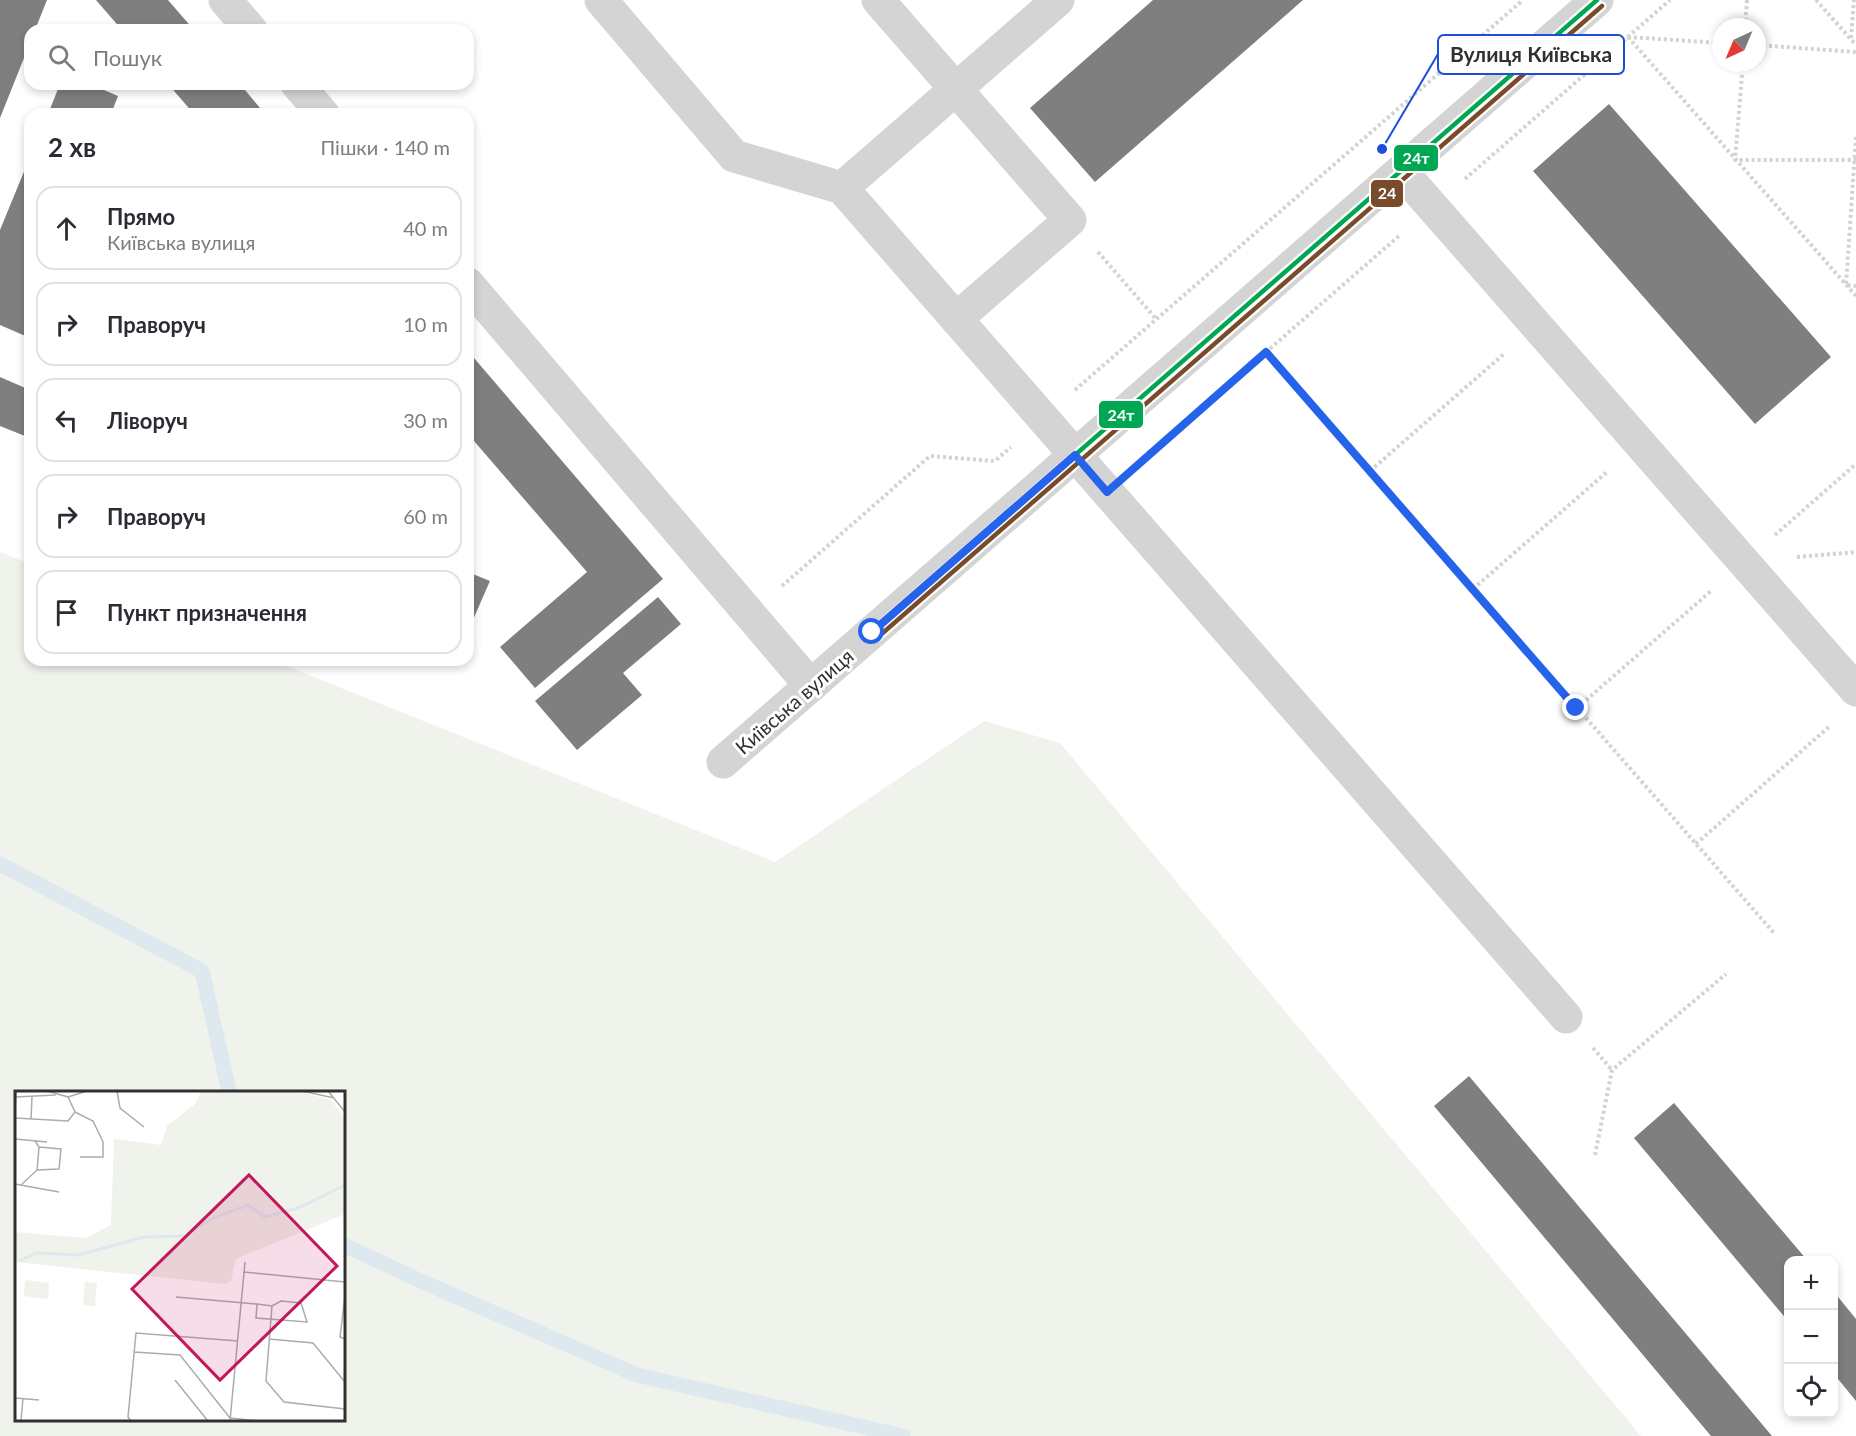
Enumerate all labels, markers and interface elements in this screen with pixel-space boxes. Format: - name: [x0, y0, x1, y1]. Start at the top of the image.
- north arrow: [1712, 18, 1766, 72]
- search box: [24, 24, 474, 90]
- callout: Вулиця Київська: [1438, 35, 1624, 74]
- icon: search: [45, 41, 78, 74]
- text: Вулиця Київська: [1450, 41, 1612, 66]
- text: Пошук: [93, 44, 162, 71]
- text: 2 хв: [48, 131, 96, 163]
- text: Пішки · 140 m: [321, 135, 450, 159]
- line badge: 24т: [1393, 144, 1439, 172]
- text: 24т: [1403, 148, 1430, 167]
- line badge: 24: [1370, 179, 1404, 208]
- text: 24: [1378, 183, 1396, 202]
- text: Прямо: [107, 203, 175, 230]
- icon: ahead: [50, 212, 83, 245]
- text: 40 m: [403, 216, 448, 240]
- text: Київська вулиця: [107, 230, 255, 254]
- icon: right: [50, 308, 83, 341]
- text: Праворуч: [107, 311, 206, 338]
- text: 10 m: [403, 312, 448, 336]
- line badge: 24т: [1098, 400, 1144, 429]
- icon: left: [50, 404, 83, 437]
- text: 24т: [1108, 405, 1135, 424]
- text: Ліворуч: [107, 407, 188, 434]
- text: 30 m: [403, 408, 448, 432]
- icon: right: [50, 500, 83, 533]
- text: Праворуч: [107, 503, 206, 530]
- text: 60 m: [403, 504, 448, 528]
- icon: arrive: [50, 596, 83, 629]
- text: Пункт призначення: [107, 599, 307, 626]
- route start: [858, 618, 884, 644]
- street label: Київська вулиця: [730, 643, 858, 759]
- route end: [1562, 694, 1588, 720]
- inset map: [15, 1091, 345, 1421]
- map controls: [1784, 1256, 1838, 1418]
- button: +: [1784, 1256, 1838, 1310]
- button: −: [1784, 1310, 1838, 1364]
- button: locate: [1784, 1364, 1838, 1418]

